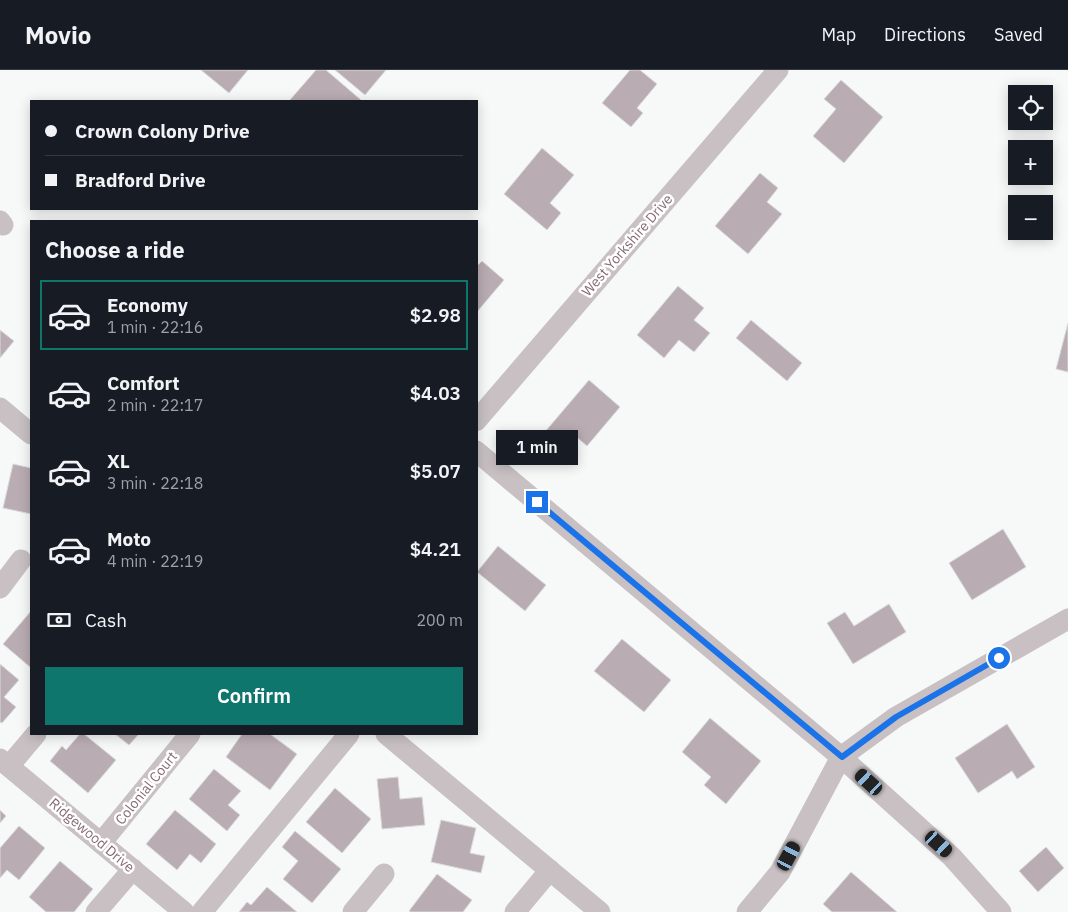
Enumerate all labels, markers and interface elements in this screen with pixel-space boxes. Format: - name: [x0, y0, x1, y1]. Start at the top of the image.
- text: Movio: [25, 19, 91, 51]
- text: Map: [821, 23, 856, 46]
- text: Directions: [884, 23, 966, 46]
- text: Saved: [994, 23, 1043, 46]
- map controls: [1008, 85, 1053, 240]
- button: locate: [1008, 85, 1053, 130]
- text: Crown Colony Drive: [75, 119, 250, 143]
- button: +: [1008, 140, 1053, 185]
- text: Bradford Drive: [75, 168, 206, 192]
- street label: West Yorkshire Drive: [578, 190, 676, 300]
- button: −: [1008, 195, 1053, 240]
- text: Choose a ride: [45, 235, 185, 264]
- icon: car: [47, 293, 92, 338]
- text: Economy: [107, 293, 188, 317]
- text: $2.98: [410, 303, 461, 327]
- text: 1 min · 22:16: [107, 317, 203, 337]
- icon: car: [47, 371, 92, 416]
- text: Comfort: [107, 371, 180, 395]
- text: $4.03: [410, 381, 461, 405]
- text: 2 min · 22:17: [107, 395, 203, 415]
- callout: 1 min: [496, 430, 578, 464]
- text: 1 min: [516, 437, 558, 457]
- icon: car: [47, 449, 92, 494]
- text: XL: [107, 449, 130, 473]
- text: $5.07: [410, 459, 461, 483]
- text: 3 min · 22:18: [107, 473, 203, 493]
- route end: [526, 491, 548, 513]
- icon: car: [47, 527, 92, 572]
- text: Moto: [107, 527, 151, 551]
- text: $4.21: [410, 537, 461, 561]
- text: 4 min · 22:19: [107, 551, 203, 571]
- icon: cash: [45, 606, 73, 634]
- text: Cash: [85, 608, 127, 632]
- text: 200 m: [416, 610, 463, 630]
- route start: [988, 647, 1010, 669]
- button: Confirm: [45, 667, 463, 725]
- street label: Colonial Court: [111, 748, 181, 828]
- car: [852, 766, 885, 798]
- street label: Ridgewood Drive: [46, 794, 139, 876]
- car: [922, 828, 955, 860]
- car: [775, 839, 802, 873]

